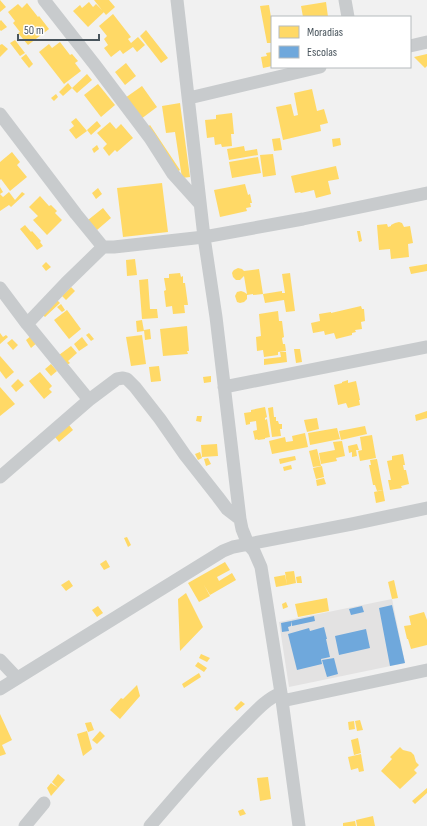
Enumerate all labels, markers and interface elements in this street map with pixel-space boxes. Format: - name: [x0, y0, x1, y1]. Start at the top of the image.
- scale bar: [18, 16, 99, 42]
- legend: [271, 16, 411, 68]
- text: 50 m: [24, 23, 44, 38]
- text: Moradias: [307, 25, 343, 40]
- text: Escolas: [307, 45, 337, 60]

